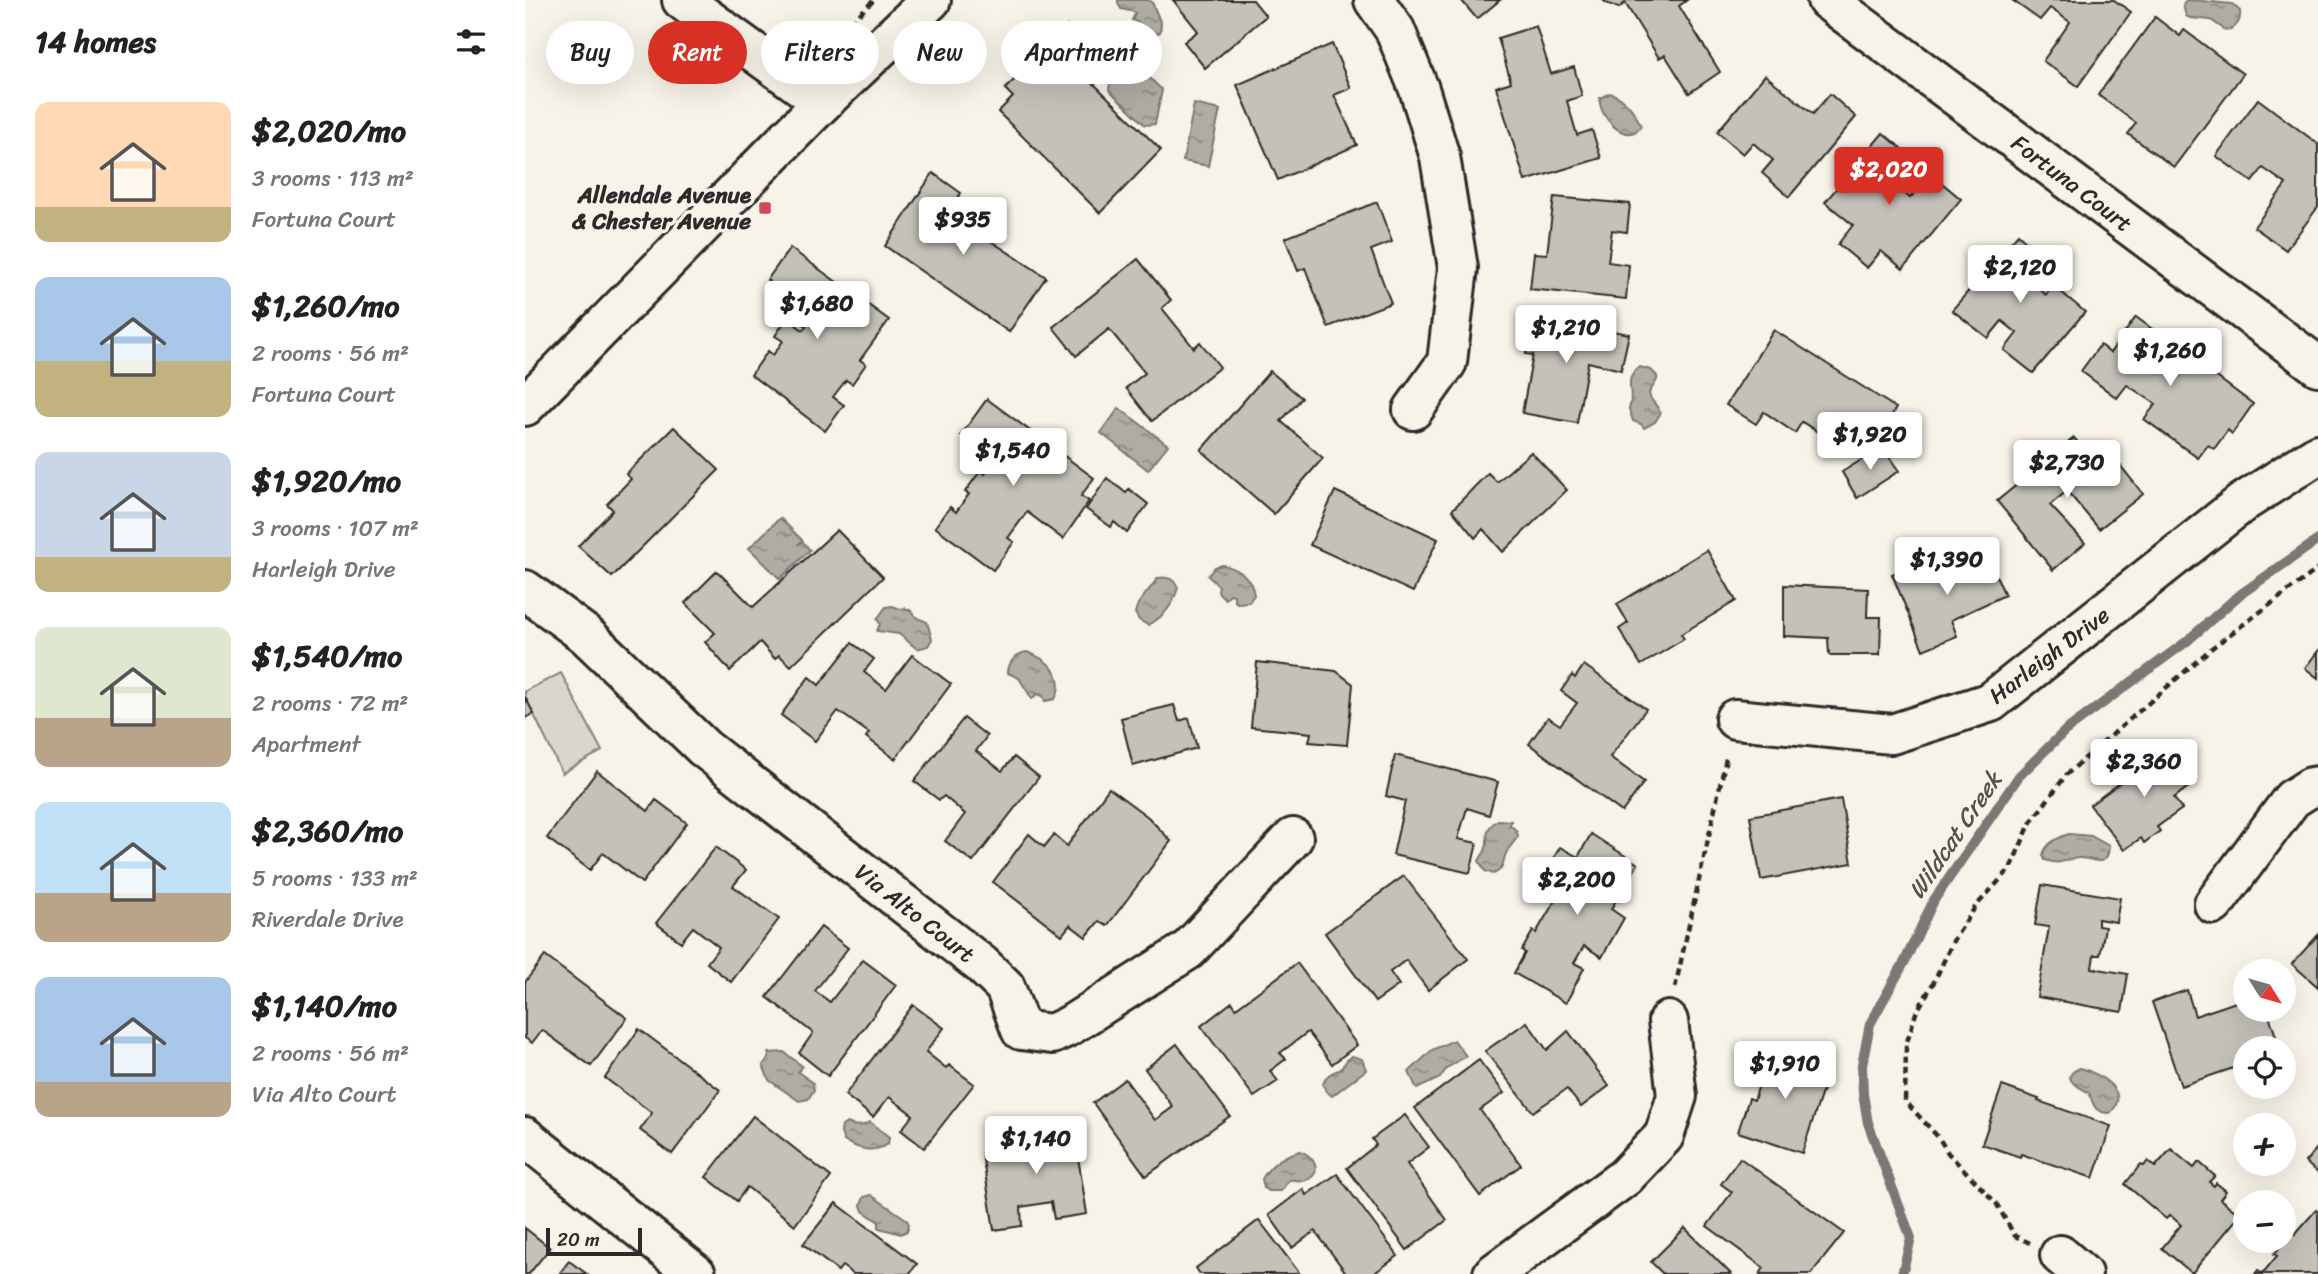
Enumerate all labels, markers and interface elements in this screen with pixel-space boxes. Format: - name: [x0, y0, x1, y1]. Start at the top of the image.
- text: 14 homes: [35, 15, 156, 69]
- chip: Buy: [546, 21, 634, 84]
- chip: Rent: [648, 21, 747, 84]
- chip: Filters: [761, 21, 879, 84]
- chip: New: [893, 21, 987, 84]
- chip: Apartment: [1001, 21, 1162, 84]
- icon: filters: [452, 23, 490, 61]
- text: $2,020/mo: [252, 104, 406, 158]
- street label: Fortuna Court: [2002, 124, 2141, 243]
- icon: home: [91, 130, 175, 214]
- pin: $2,020: [1832, 148, 1946, 207]
- text: $2,020: [1850, 149, 1928, 190]
- text: 3 rooms · 113 m²: [252, 158, 414, 199]
- place label: Allendale Avenue & Chester Avenue: [572, 175, 752, 242]
- pin: $935: [922, 198, 1004, 257]
- text: Fortuna Court: [252, 199, 396, 240]
- text: $935: [935, 199, 991, 240]
- marker: Allendale Avenue & Chester Avenue: [757, 200, 773, 216]
- pin: $2,120: [1963, 246, 2077, 305]
- text: $2,120: [1984, 247, 2056, 288]
- text: $1,260/mo: [252, 279, 400, 333]
- pin: $1,680: [760, 282, 874, 341]
- text: $1,680: [780, 283, 854, 324]
- icon: home: [91, 305, 175, 389]
- pin: $1,210: [1509, 306, 1623, 365]
- text: $1,210: [1531, 307, 1601, 348]
- pin: $1,260: [2113, 328, 2227, 388]
- text: $1,260: [2134, 330, 2206, 371]
- text: 2 rooms · 56 m²: [252, 333, 409, 374]
- text: Fortuna Court: [252, 374, 396, 415]
- pin: $1,920: [1813, 412, 1927, 472]
- text: $1,920: [1833, 414, 1907, 455]
- pin: $1,540: [956, 428, 1070, 488]
- text: $1,540: [976, 430, 1050, 471]
- pin: $2,730: [2010, 440, 2124, 500]
- text: $2,730: [2029, 442, 2105, 483]
- text: $1,920/mo: [252, 454, 401, 508]
- icon: home: [91, 480, 175, 564]
- text: 3 rooms · 107 m²: [252, 508, 419, 549]
- pin: $1,390: [1890, 538, 2004, 597]
- text: $1,390: [1911, 539, 1983, 580]
- text: Harleigh Drive: [252, 549, 396, 590]
- street label: Harleigh Drive: [1980, 596, 2119, 715]
- text: $1,540/mo: [252, 629, 402, 683]
- icon: home: [91, 655, 175, 739]
- text: 2 rooms · 72 m²: [252, 683, 408, 724]
- text: Apartment: [252, 724, 361, 765]
- pin: $2,360: [2087, 740, 2201, 799]
- text: $2,360: [2106, 741, 2182, 782]
- water label: Wildcat Creek: [1897, 761, 2014, 908]
- text: $2,360/mo: [252, 804, 403, 858]
- icon: home: [91, 830, 175, 914]
- street label: Via Alto Court: [845, 853, 984, 974]
- text: 5 rooms · 133 m²: [252, 858, 418, 899]
- pin: $2,200: [1520, 858, 1634, 917]
- text: $2,200: [1538, 859, 1616, 900]
- text: Riverdale Drive: [252, 899, 404, 940]
- north arrow: [2233, 959, 2296, 1022]
- map controls: [2233, 959, 2296, 1253]
- text: $1,140/mo: [252, 979, 397, 1033]
- icon: home: [91, 1005, 175, 1089]
- text: 2 rooms · 56 m²: [252, 1033, 409, 1074]
- button: locate: [2233, 1036, 2296, 1099]
- pin: $1,910: [1728, 1042, 1842, 1101]
- text: $1,910: [1750, 1043, 1820, 1084]
- text: Via Alto Court: [252, 1074, 396, 1115]
- button: +: [2233, 1113, 2296, 1176]
- pin: $1,140: [979, 1116, 1093, 1176]
- text: $1,140: [1001, 1118, 1071, 1159]
- button: −: [2233, 1190, 2296, 1253]
- text: 20 m: [557, 1223, 600, 1256]
- scale bar: [546, 1225, 642, 1257]

